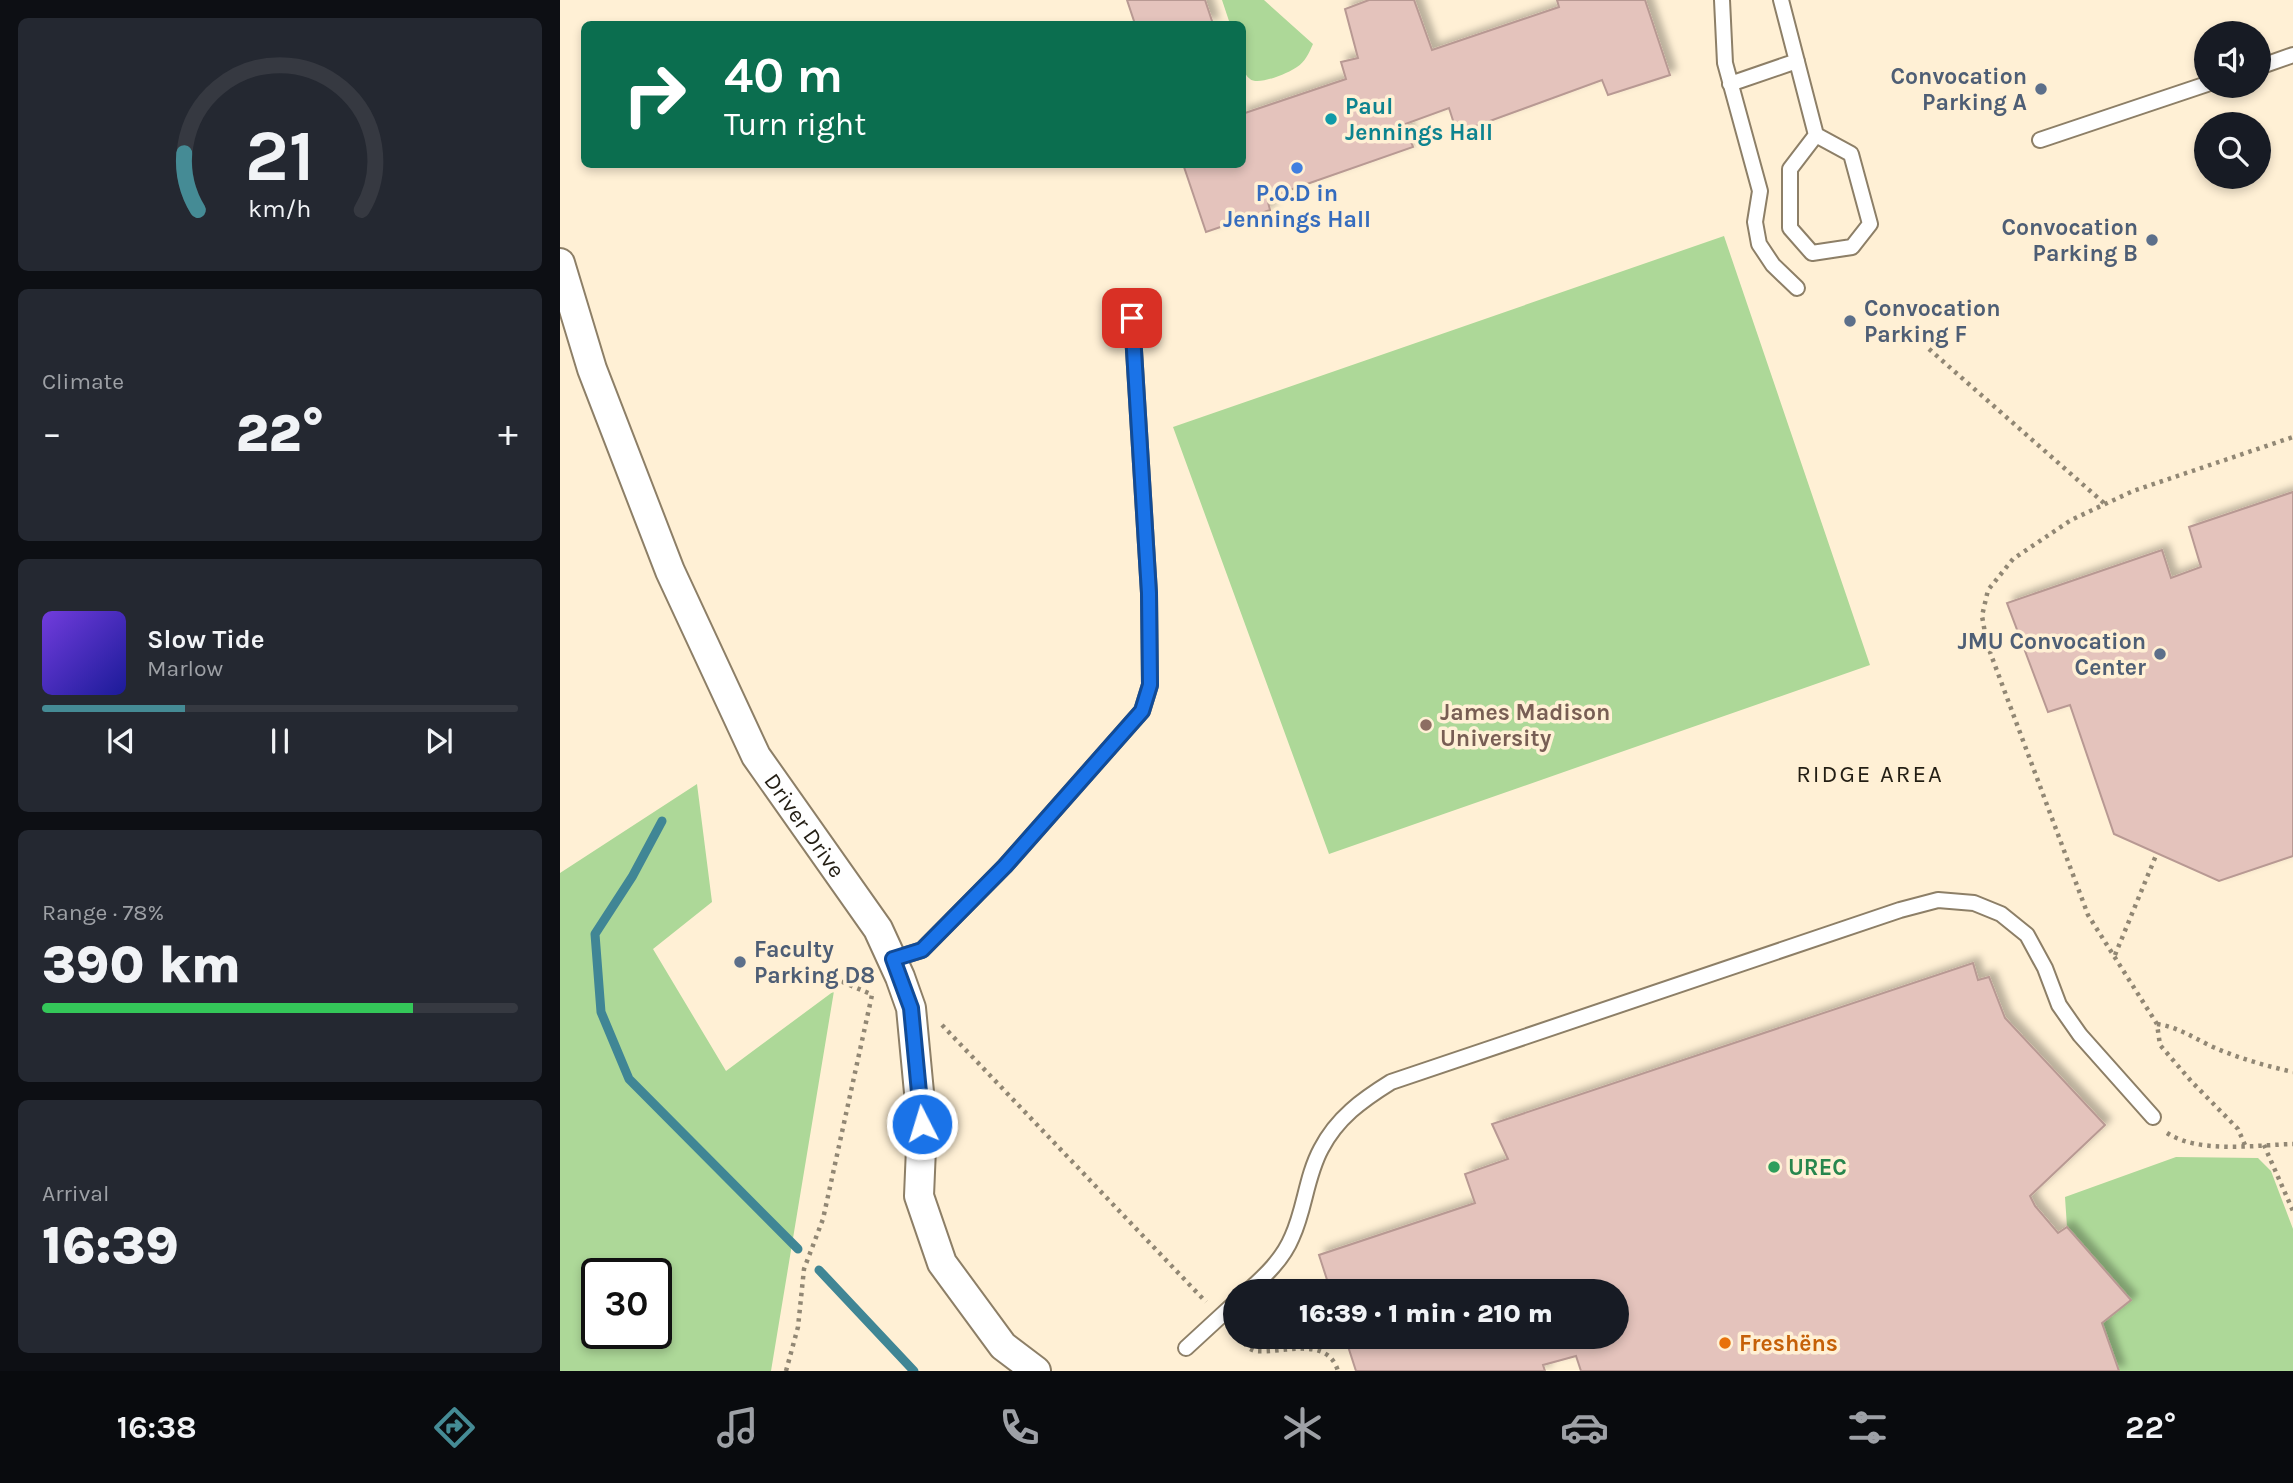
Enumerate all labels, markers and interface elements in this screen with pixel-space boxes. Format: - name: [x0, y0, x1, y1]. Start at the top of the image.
- map controls: [2194, 21, 2271, 189]
- button: sound: [2194, 21, 2271, 98]
- text: 40 m: [724, 47, 843, 104]
- icon: right: [609, 49, 700, 140]
- place label: Convocation Parking A: [1891, 63, 2027, 116]
- marker: Convocation Parking A: [2033, 81, 2049, 97]
- place label: Paul Jennings Hall: [1345, 93, 1493, 146]
- text: Turn right: [724, 106, 866, 143]
- marker: Paul Jennings Hall: [1323, 111, 1339, 127]
- button: search: [2194, 112, 2271, 189]
- text: 21: [245, 114, 315, 199]
- marker: P.O.D in Jennings Hall: [1289, 160, 1305, 176]
- place label: P.O.D in Jennings Hall: [1223, 180, 1371, 233]
- text: km/h: [248, 194, 312, 223]
- place label: Convocation Parking B: [2002, 214, 2138, 267]
- marker: Convocation Parking B: [2144, 232, 2160, 248]
- pin: [1102, 288, 1162, 348]
- place label: Convocation Parking F: [1864, 295, 2000, 348]
- icon: arrive: [1113, 299, 1151, 337]
- marker: Convocation Parking F: [1842, 313, 1858, 329]
- text: Climate: [42, 368, 124, 395]
- text: 22°: [236, 403, 324, 464]
- text: −: [42, 411, 62, 456]
- text: +: [498, 411, 518, 456]
- text: Slow Tide: [147, 624, 265, 655]
- place label: JMU Convocation Center: [1958, 628, 2146, 681]
- marker: JMU Convocation Center: [2152, 646, 2168, 662]
- text: Marlow: [147, 655, 223, 682]
- place label: James Madison University: [1440, 699, 1610, 752]
- marker: James Madison University: [1418, 717, 1434, 733]
- icon: previous: [102, 722, 140, 760]
- icon: pause: [261, 722, 299, 760]
- icon: next: [420, 722, 458, 760]
- district label: RIDGE AREA: [1796, 760, 1944, 788]
- street label: Driver Drive: [758, 768, 850, 883]
- text: Range · 78%: [42, 899, 164, 926]
- text: 390 km: [42, 934, 241, 995]
- place label: Faculty Parking D8: [754, 936, 875, 989]
- marker: Faculty Parking D8: [732, 954, 748, 970]
- position arrow: [885, 1087, 959, 1161]
- place label: UREC: [1788, 1154, 1847, 1181]
- marker: UREC: [1766, 1159, 1782, 1175]
- text: Arrival: [42, 1180, 109, 1207]
- text: 16:39: [42, 1215, 179, 1276]
- speed limit sign: 30: [581, 1258, 672, 1349]
- text: 16:39 · 1 min · 210 m: [1299, 1298, 1553, 1329]
- place label: Freshëns: [1739, 1330, 1838, 1357]
- marker: Freshëns: [1717, 1335, 1733, 1351]
- icon: directions: [430, 1403, 479, 1452]
- icon: music: [713, 1403, 762, 1452]
- icon: phone: [995, 1403, 1044, 1452]
- icon: climate: [1278, 1403, 1327, 1452]
- icon: car: [1560, 1403, 1609, 1452]
- icon: filters: [1843, 1403, 1892, 1452]
- text: 16:38: [117, 1409, 197, 1446]
- text: 22°: [2125, 1409, 2176, 1446]

